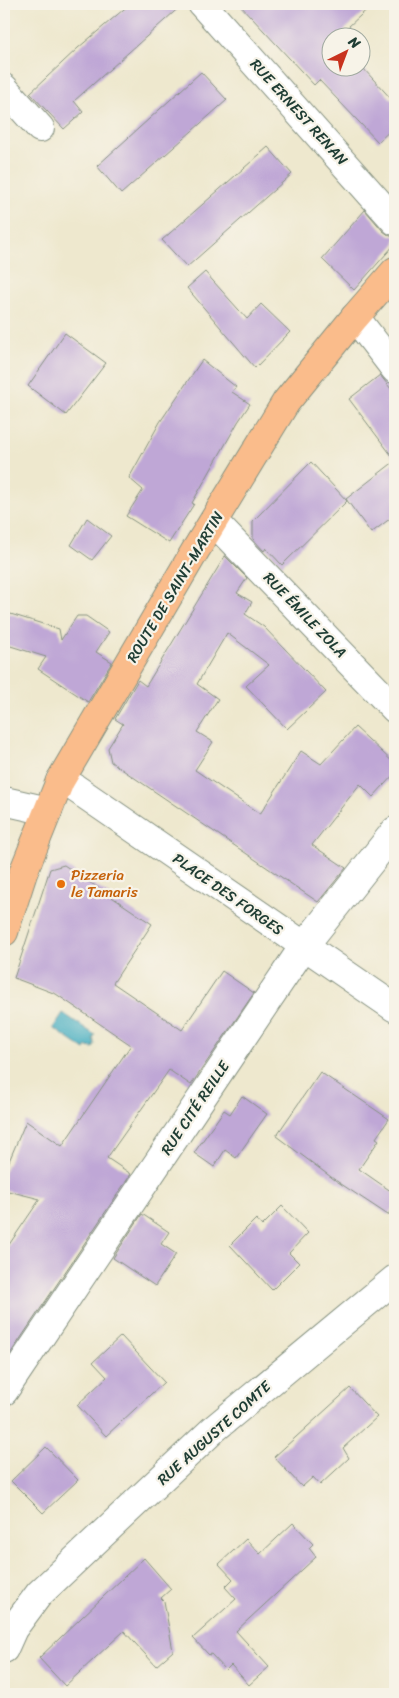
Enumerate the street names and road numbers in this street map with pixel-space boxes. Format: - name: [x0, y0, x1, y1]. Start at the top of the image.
- street label: RUE ERNEST RENAN: [244, 52, 355, 172]
- street label: ROUTE DE SAINT-MARTIN: [119, 506, 231, 668]
- street label: RUE ÉMILE ZOLA: [257, 566, 353, 664]
- street label: PLACE DES FORGES: [167, 846, 289, 942]
- street label: RUE CITÉ REILLE: [154, 1054, 237, 1161]
- street label: RUE AUGUSTE COMTE: [151, 1373, 278, 1492]

